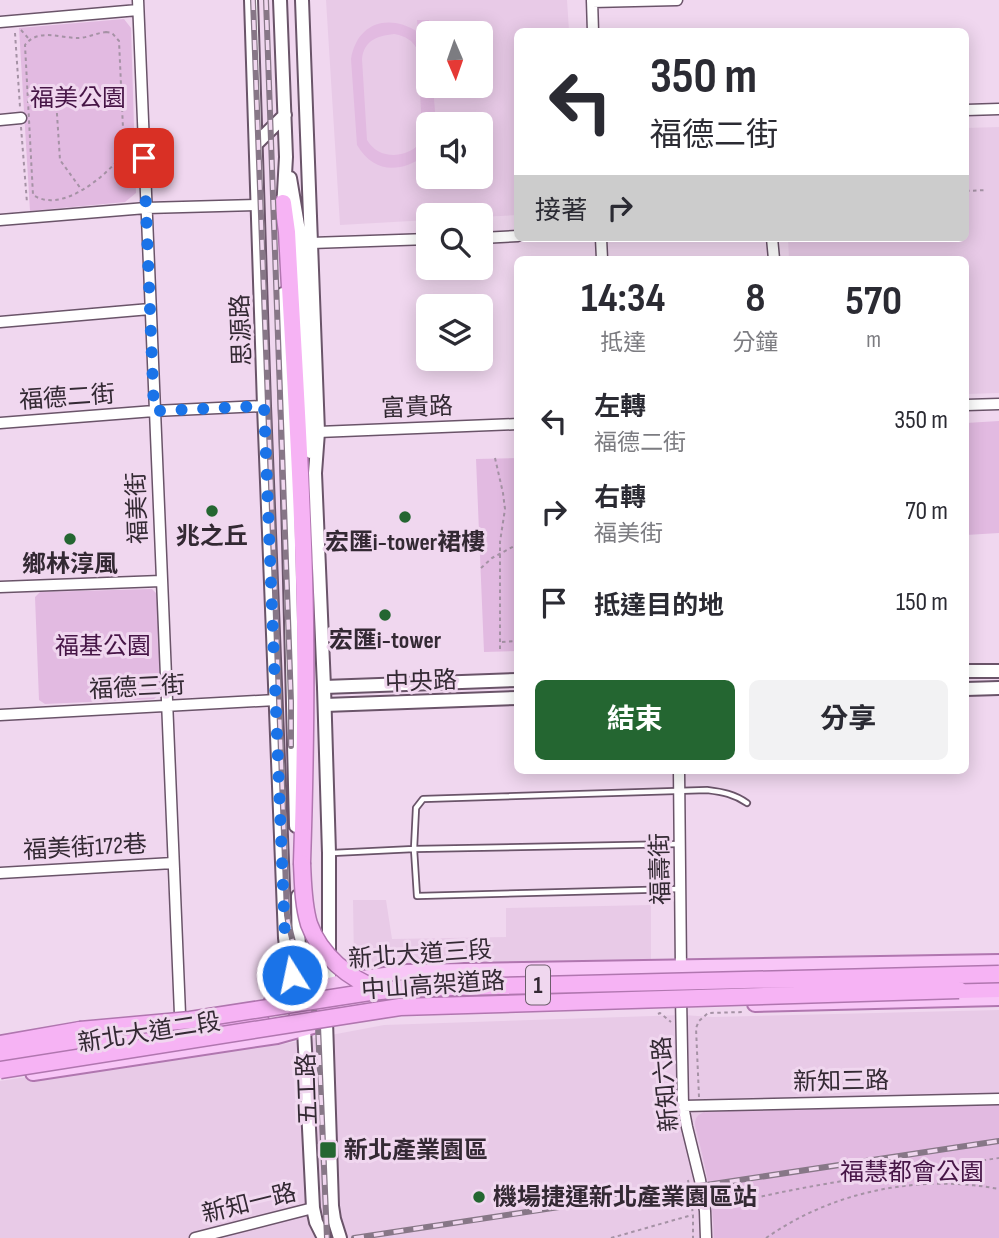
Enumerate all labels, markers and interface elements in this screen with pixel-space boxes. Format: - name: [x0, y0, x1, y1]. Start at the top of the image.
- north arrow: [416, 21, 494, 98]
- map controls: [416, 21, 493, 371]
- text: 350 m: [650, 48, 757, 107]
- icon: left: [535, 56, 626, 147]
- park label: 福美公園: [30, 84, 126, 113]
- button: sound: [416, 112, 493, 189]
- text: 福德二街: [650, 116, 778, 155]
- pin: [114, 128, 174, 188]
- icon: arrive: [125, 139, 163, 177]
- icon: right: [601, 189, 639, 227]
- text: 接著: [535, 196, 587, 227]
- button: search: [416, 203, 493, 280]
- text: 14:34: [581, 273, 665, 324]
- text: 8: [745, 273, 765, 324]
- text: 570: [845, 276, 902, 327]
- street label: 思源路: [226, 293, 257, 366]
- button: layers: [416, 294, 493, 371]
- text: m: [866, 326, 881, 354]
- text: 抵達: [600, 329, 646, 357]
- text: 分鐘: [732, 329, 778, 357]
- street label: 福德二街: [18, 380, 116, 415]
- street label: 富貴路: [381, 392, 454, 423]
- text: 左轉: [594, 392, 646, 423]
- icon: left: [535, 402, 573, 440]
- text: 350 m: [894, 405, 948, 436]
- text: 福德二街: [594, 429, 686, 457]
- street label: 福美街: [122, 471, 153, 544]
- text: 右轉: [594, 483, 646, 514]
- icon: right: [535, 493, 573, 531]
- text: 70 m: [905, 496, 948, 527]
- marker: 兆之丘: [204, 503, 220, 519]
- marker: 宏匯i-tower裙樓: [397, 509, 413, 525]
- text: 福美街: [594, 520, 663, 548]
- place label: 兆之丘: [176, 522, 248, 551]
- place label: 宏匯i-tower裙樓: [325, 528, 485, 557]
- marker: 鄉林淳風: [62, 531, 78, 547]
- place label: 鄉林淳風: [22, 550, 118, 579]
- icon: arrive: [535, 584, 573, 622]
- text: 150 m: [896, 587, 948, 618]
- text: 抵達目的地: [594, 591, 724, 622]
- marker: 宏匯i-tower: [377, 607, 393, 623]
- place label: 宏匯i-tower: [329, 626, 442, 655]
- park label: 福基公園: [55, 632, 151, 661]
- street label: 中央路: [385, 666, 458, 697]
- street label: 福德三街: [88, 671, 186, 704]
- button: 結束: [535, 680, 735, 760]
- button: 分享: [749, 680, 948, 760]
- street label: 福美街172巷: [22, 830, 148, 865]
- street label: 福壽街: [645, 833, 676, 905]
- street label: 新北大道三段: [347, 935, 493, 974]
- position arrow: [255, 938, 329, 1012]
- street label: 中山高架道路: [360, 966, 506, 1005]
- road number: 1: [526, 966, 550, 1004]
- street label: 新北大道二段: [76, 1007, 222, 1058]
- street label: 新知六路: [647, 1035, 684, 1133]
- street label: 五工路: [292, 1052, 323, 1125]
- street label: 新知三路: [793, 1066, 889, 1097]
- place label: 新北產業園區: [344, 1136, 488, 1165]
- marker: 新北產業園區: [318, 1140, 338, 1160]
- park label: 福慧都會公園: [840, 1158, 984, 1187]
- street label: 新知一路: [199, 1178, 299, 1229]
- place label: 機場捷運新北產業園區站: [493, 1183, 757, 1212]
- marker: 機場捷運新北產業園區站: [471, 1189, 487, 1205]

